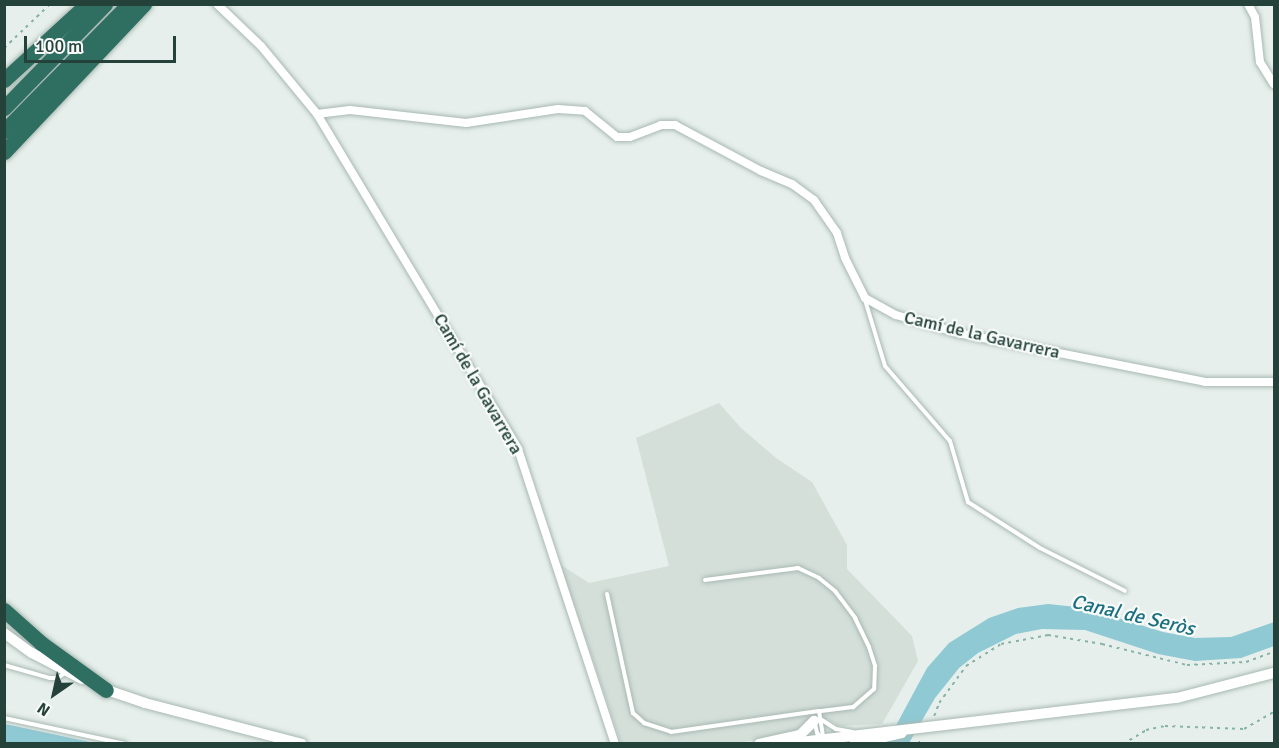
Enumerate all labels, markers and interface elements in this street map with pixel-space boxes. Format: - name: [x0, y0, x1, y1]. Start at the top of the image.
- scale bar: [27, 24, 178, 62]
- text: 100 m: [35, 35, 82, 57]
- street label: Camí de la Gavarrera: [902, 307, 1062, 363]
- street label: Camí de la Gavarrera: [429, 310, 527, 458]
- water label: Canal de Seròs: [1069, 589, 1197, 641]
- north arrow: [24, 664, 84, 724]
- text: N: [34, 698, 54, 720]

